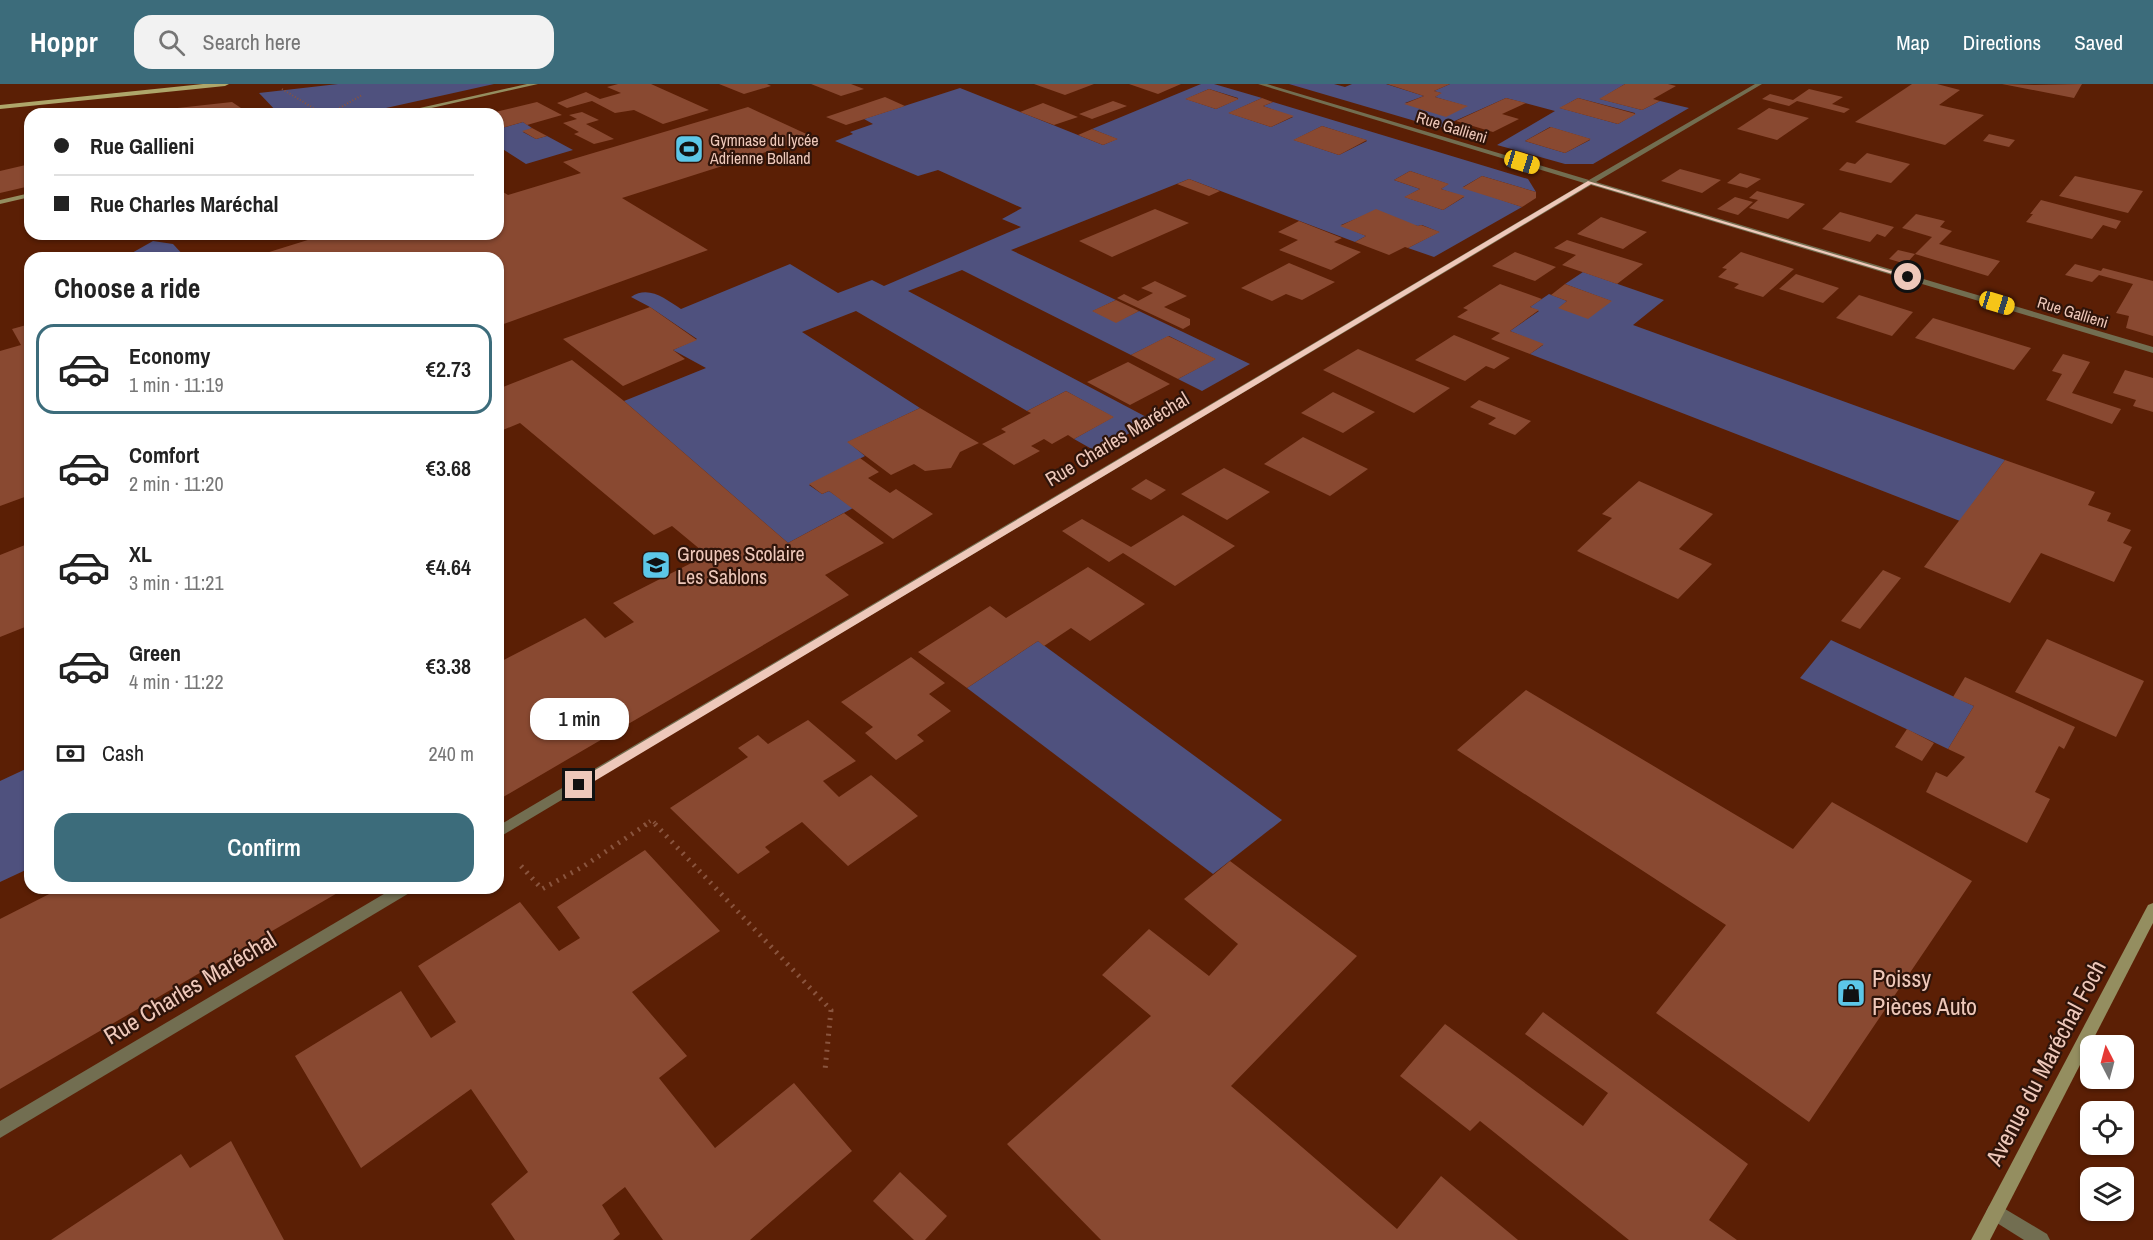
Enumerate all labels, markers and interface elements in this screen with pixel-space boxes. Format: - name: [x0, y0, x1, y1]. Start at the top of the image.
- search box: [134, 15, 554, 69]
- text: Hoppr: [30, 23, 98, 61]
- icon: search: [155, 26, 188, 59]
- text: Search here: [203, 27, 301, 57]
- text: Map: [1896, 28, 1930, 57]
- text: Directions: [1963, 28, 2041, 57]
- text: Saved: [2074, 28, 2123, 57]
- street label: Rue Gallieni: [1414, 106, 1490, 148]
- place label: Gymnase du lycée Adrienne Bolland: [709, 129, 819, 169]
- text: Rue Gallieni: [90, 131, 194, 161]
- sports icon: Gymnase du lycée Adrienne Bolland: [673, 133, 705, 165]
- car: [1502, 148, 1542, 176]
- text: Rue Charles Maréchal: [90, 189, 279, 219]
- route start: [1894, 263, 1921, 290]
- text: Choose a ride: [54, 270, 200, 306]
- car: [1977, 289, 2017, 317]
- street label: Rue Gallieni: [2035, 291, 2111, 333]
- text: Economy: [129, 341, 210, 371]
- icon: car: [57, 342, 111, 396]
- text: €2.73: [426, 354, 471, 384]
- text: 1 min · 11:19: [129, 371, 224, 398]
- street label: Rue Charles Maréchal: [1040, 385, 1194, 492]
- text: Comfort: [129, 440, 199, 470]
- icon: car: [57, 441, 111, 495]
- text: €3.68: [426, 453, 471, 483]
- text: 2 min · 11:20: [129, 470, 224, 497]
- text: XL: [129, 539, 152, 569]
- icon: car: [57, 540, 111, 594]
- place label: Groupes Scolaire Les Sablons: [677, 540, 805, 590]
- school or university icon: Groupes Scolaire Les Sablons: [640, 549, 672, 581]
- text: €4.64: [426, 552, 471, 582]
- text: 3 min · 11:21: [129, 569, 224, 596]
- text: Green: [129, 638, 181, 668]
- icon: car: [57, 639, 111, 693]
- text: €3.38: [426, 651, 471, 681]
- text: 4 min · 11:22: [129, 668, 224, 695]
- callout: 1 min: [530, 698, 628, 740]
- text: 1 min: [558, 705, 601, 732]
- icon: cash: [54, 737, 87, 770]
- text: Cash: [102, 738, 144, 768]
- text: 240 m: [428, 740, 474, 767]
- route end: [565, 771, 592, 798]
- button: Confirm: [54, 813, 474, 882]
- street label: Rue Charles Maréchal: [97, 923, 282, 1051]
- street label: Avenue du Maréchal Foch: [1977, 954, 2113, 1172]
- place label: Poissy Pièces Auto: [1872, 962, 1977, 1022]
- shop icon: Poissy Pièces Auto: [1835, 977, 1867, 1009]
- north arrow: [2080, 1035, 2134, 1089]
- map controls: [2080, 1035, 2134, 1221]
- button: locate: [2080, 1101, 2134, 1155]
- button: layers: [2080, 1167, 2134, 1221]

